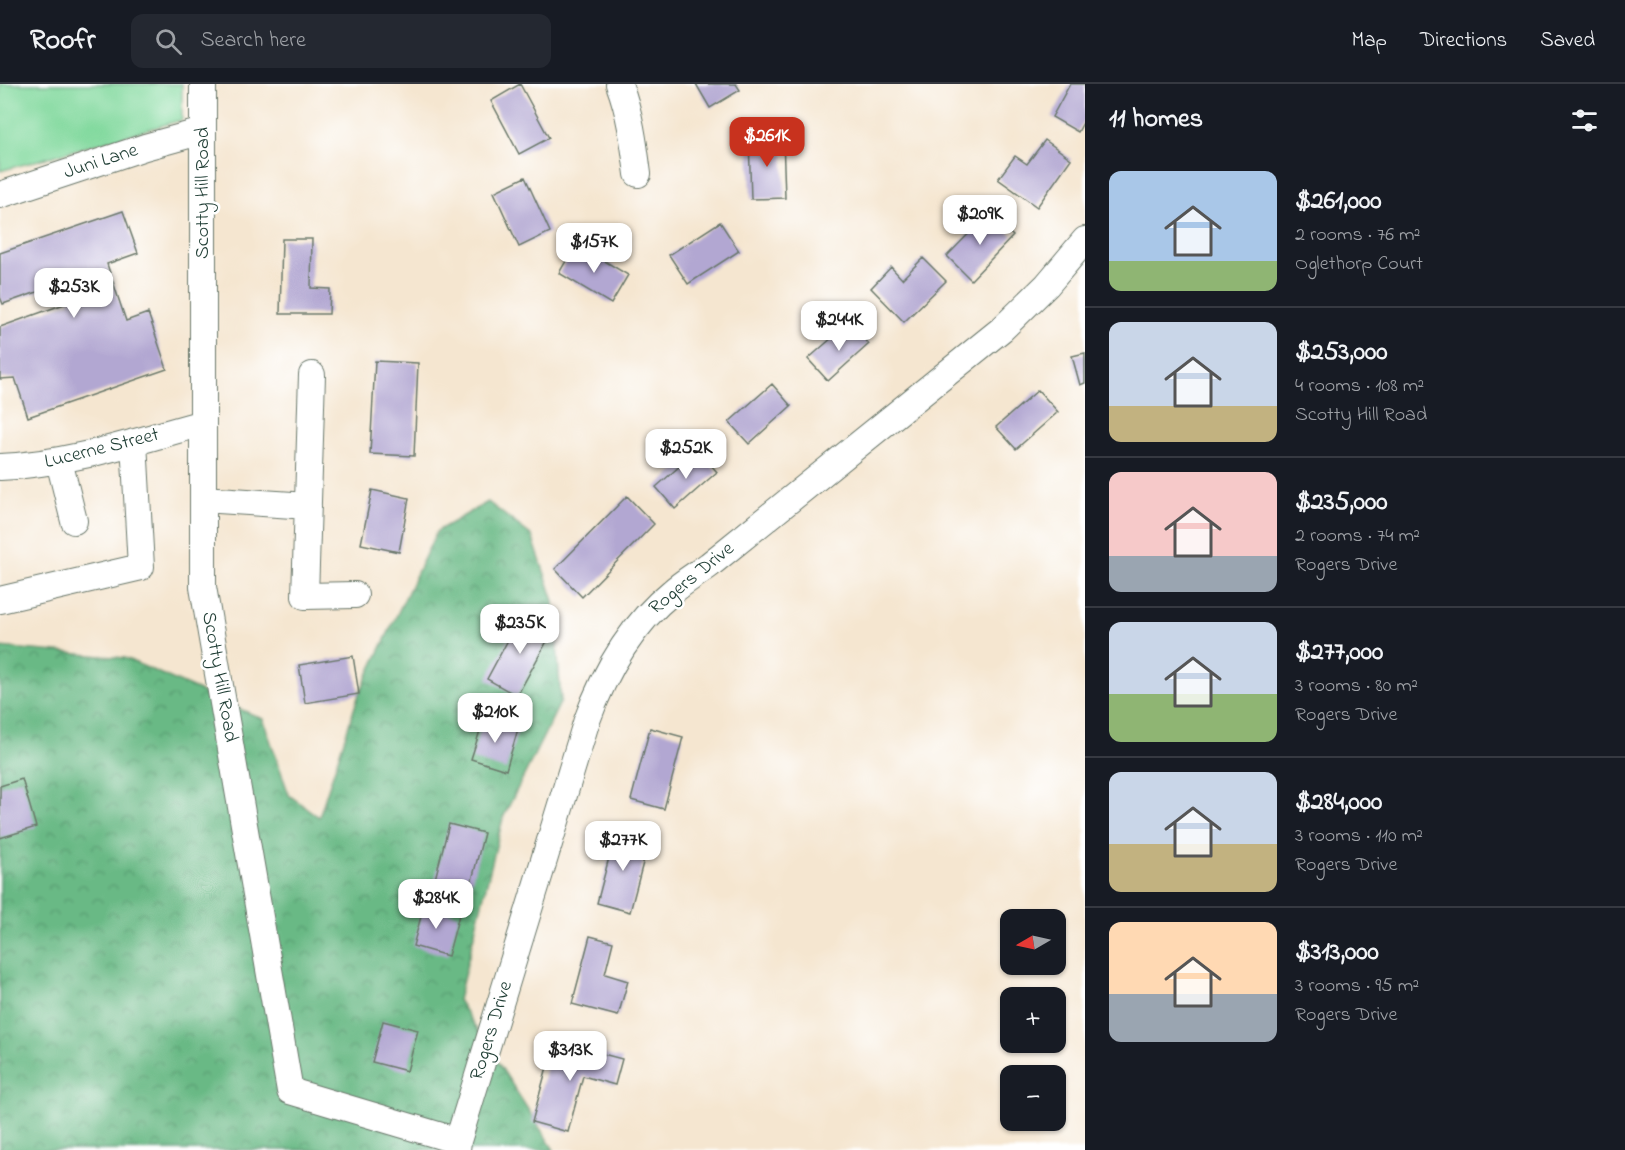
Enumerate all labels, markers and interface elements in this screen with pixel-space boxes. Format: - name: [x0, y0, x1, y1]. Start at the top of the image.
- search box: [131, 14, 551, 68]
- text: Roofr: [30, 21, 95, 62]
- icon: search: [152, 25, 185, 58]
- text: Search here: [200, 25, 306, 57]
- text: Map: [1351, 26, 1387, 56]
- text: Directions: [1420, 26, 1507, 56]
- text: Saved: [1540, 26, 1595, 56]
- text: 11 homes: [1109, 101, 1203, 139]
- icon: filters: [1568, 104, 1601, 137]
- pin: $261K: [725, 117, 809, 168]
- text: $261K: [744, 122, 790, 151]
- street label: Scotty Hill Road: [189, 127, 218, 259]
- street label: Juni Lane: [60, 136, 142, 188]
- text: $261,000: [1295, 183, 1382, 221]
- pin: $209K: [938, 195, 1022, 246]
- icon: home: [1157, 195, 1229, 267]
- text: $209K: [957, 200, 1003, 229]
- text: 2 rooms · 76 m²: [1295, 221, 1420, 250]
- pin: $157K: [552, 223, 636, 274]
- text: $157K: [570, 228, 618, 257]
- text: Oglethorp Court: [1295, 250, 1423, 279]
- pin: $253K: [32, 268, 116, 319]
- text: $253K: [48, 273, 100, 302]
- pin: $244K: [797, 301, 881, 352]
- text: $244K: [815, 306, 863, 335]
- text: $253,000: [1295, 334, 1387, 372]
- icon: home: [1157, 346, 1229, 418]
- text: 4 rooms · 108 m²: [1295, 372, 1424, 401]
- text: Scotty Hill Road: [1295, 401, 1427, 430]
- street label: Lucerne Street: [42, 421, 163, 477]
- pin: $252K: [644, 429, 728, 480]
- text: $252K: [659, 434, 713, 463]
- text: $235,000: [1295, 484, 1387, 522]
- icon: home: [1157, 496, 1229, 568]
- text: 2 rooms · 74 m²: [1295, 522, 1420, 551]
- street label: Rogers Drive: [643, 535, 742, 623]
- text: Rogers Drive: [1295, 551, 1398, 580]
- pin: $235K: [478, 604, 562, 655]
- street label: Scotty Hill Road: [193, 609, 245, 745]
- text: $235K: [494, 609, 546, 638]
- text: $277,000: [1295, 634, 1383, 672]
- icon: home: [1157, 646, 1229, 718]
- text: 3 rooms · 80 m²: [1295, 672, 1418, 701]
- pin: $210K: [453, 693, 537, 744]
- text: $210K: [472, 698, 518, 727]
- text: Rogers Drive: [1295, 701, 1398, 730]
- text: $284,000: [1295, 784, 1382, 822]
- icon: home: [1157, 796, 1229, 868]
- pin: $277K: [581, 821, 665, 872]
- text: 3 rooms · 110 m²: [1295, 822, 1423, 851]
- text: $277K: [599, 826, 647, 855]
- text: Rogers Drive: [1295, 851, 1398, 880]
- pin: $284K: [394, 879, 478, 930]
- text: $284K: [412, 884, 460, 913]
- north arrow: [1000, 909, 1066, 975]
- map controls: [1000, 909, 1066, 1131]
- text: $313,000: [1295, 934, 1379, 972]
- icon: home: [1157, 946, 1229, 1018]
- text: 3 rooms · 95 m²: [1295, 972, 1419, 1001]
- street label: Rogers Drive: [463, 978, 522, 1085]
- button: +: [1000, 987, 1066, 1053]
- text: Rogers Drive: [1295, 1001, 1398, 1030]
- pin: $313K: [528, 1031, 612, 1082]
- text: $313K: [548, 1036, 592, 1065]
- button: −: [1000, 1065, 1066, 1131]

